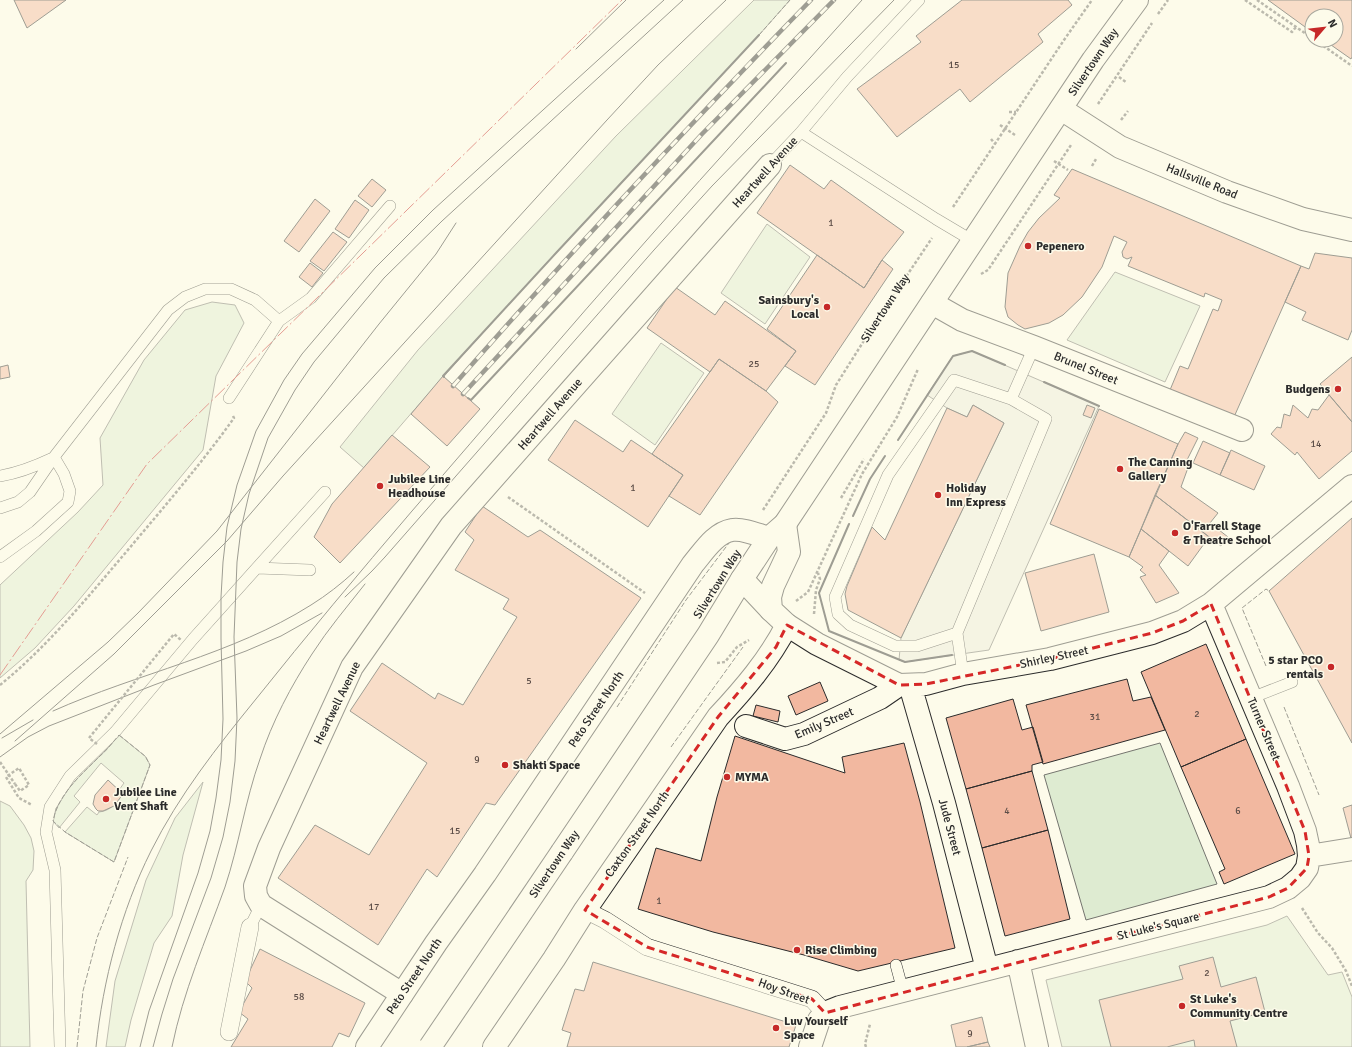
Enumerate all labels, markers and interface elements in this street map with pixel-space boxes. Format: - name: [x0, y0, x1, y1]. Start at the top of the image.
- north arrow: [1304, 8, 1344, 48]
- text: N: [1325, 17, 1340, 30]
- street label: Silvertown Way: [1065, 25, 1122, 99]
- house number: 15: [949, 59, 959, 71]
- street label: Heartwell Avenue: [729, 134, 801, 211]
- street label: Hallsville Road: [1164, 160, 1240, 203]
- house number: 1: [828, 217, 834, 229]
- place label: Pepenero: [1036, 239, 1085, 254]
- marker: Pepenero: [1023, 241, 1033, 251]
- street label: Silvertown Way: [858, 271, 913, 345]
- place label: Sainsbury's Local: [758, 293, 820, 322]
- marker: Sainsbury's Local: [822, 302, 832, 312]
- street label: Brunel Street: [1051, 349, 1120, 388]
- house number: 25: [749, 358, 759, 370]
- street label: Heartwell Avenue: [515, 375, 586, 453]
- place label: Budgens: [1285, 382, 1331, 397]
- marker: Budgens: [1333, 384, 1343, 394]
- house number: 14: [1311, 438, 1322, 450]
- place label: The Canning Gallery: [1128, 455, 1193, 484]
- marker: The Canning Gallery: [1115, 464, 1125, 474]
- place label: Jubilee Line Headhouse: [388, 472, 451, 501]
- marker: Jubilee Line Headhouse: [375, 481, 385, 491]
- place label: Holiday Inn Express: [946, 481, 1007, 510]
- house number: 1: [630, 482, 636, 494]
- marker: Holiday Inn Express: [933, 490, 943, 500]
- place label: O'Farrell Stage & Theatre School: [1183, 519, 1271, 548]
- marker: O'Farrell Stage & Theatre School: [1170, 528, 1180, 538]
- street label: Silvertown Way: [690, 547, 745, 622]
- street label: Shirley Street: [1018, 643, 1090, 672]
- place label: 5 star PCO rentals: [1268, 653, 1324, 682]
- street label: Heartwell Avenue: [311, 659, 364, 747]
- marker: 5 star PCO rentals: [1326, 662, 1336, 672]
- street label: Peto Street North: [565, 668, 628, 750]
- house number: 5: [526, 675, 532, 687]
- street label: Turner Street: [1244, 696, 1283, 763]
- street label: Emily Street: [792, 704, 856, 743]
- house number: 2: [1194, 708, 1200, 720]
- house number: 31: [1090, 711, 1100, 723]
- house number: 9: [474, 754, 480, 766]
- place label: Shakti Space: [513, 758, 580, 773]
- marker: Shakti Space: [500, 760, 510, 770]
- place label: MYMA: [735, 770, 769, 785]
- marker: MYMA: [722, 772, 732, 782]
- place label: Jubilee Line Vent Shaft: [114, 785, 177, 814]
- street label: Caxton Street North: [602, 788, 673, 880]
- marker: Jubilee Line Vent Shaft: [101, 794, 111, 804]
- street label: Jude Street: [935, 797, 964, 857]
- house number: 4: [1004, 805, 1010, 817]
- house number: 6: [1235, 805, 1241, 817]
- house number: 15: [450, 825, 460, 837]
- street label: Silvertown Way: [526, 827, 583, 901]
- house number: 1: [656, 895, 662, 907]
- house number: 17: [369, 901, 379, 913]
- street label: St Luke's Square: [1116, 909, 1201, 944]
- street label: Peto Street North: [383, 935, 446, 1017]
- place label: Rise Climbing: [805, 943, 878, 958]
- marker: Rise Climbing: [792, 945, 802, 955]
- house number: 2: [1204, 967, 1210, 979]
- street label: Hoy Street: [756, 975, 812, 1008]
- house number: 58: [294, 991, 304, 1003]
- place label: St Luke's Community Centre: [1190, 992, 1288, 1021]
- marker: St Luke's Community Centre: [1177, 1001, 1187, 1011]
- place label: Luv Yourself Space: [784, 1014, 848, 1043]
- marker: Luv Yourself Space: [771, 1023, 781, 1033]
- house number: 9: [967, 1028, 973, 1040]

